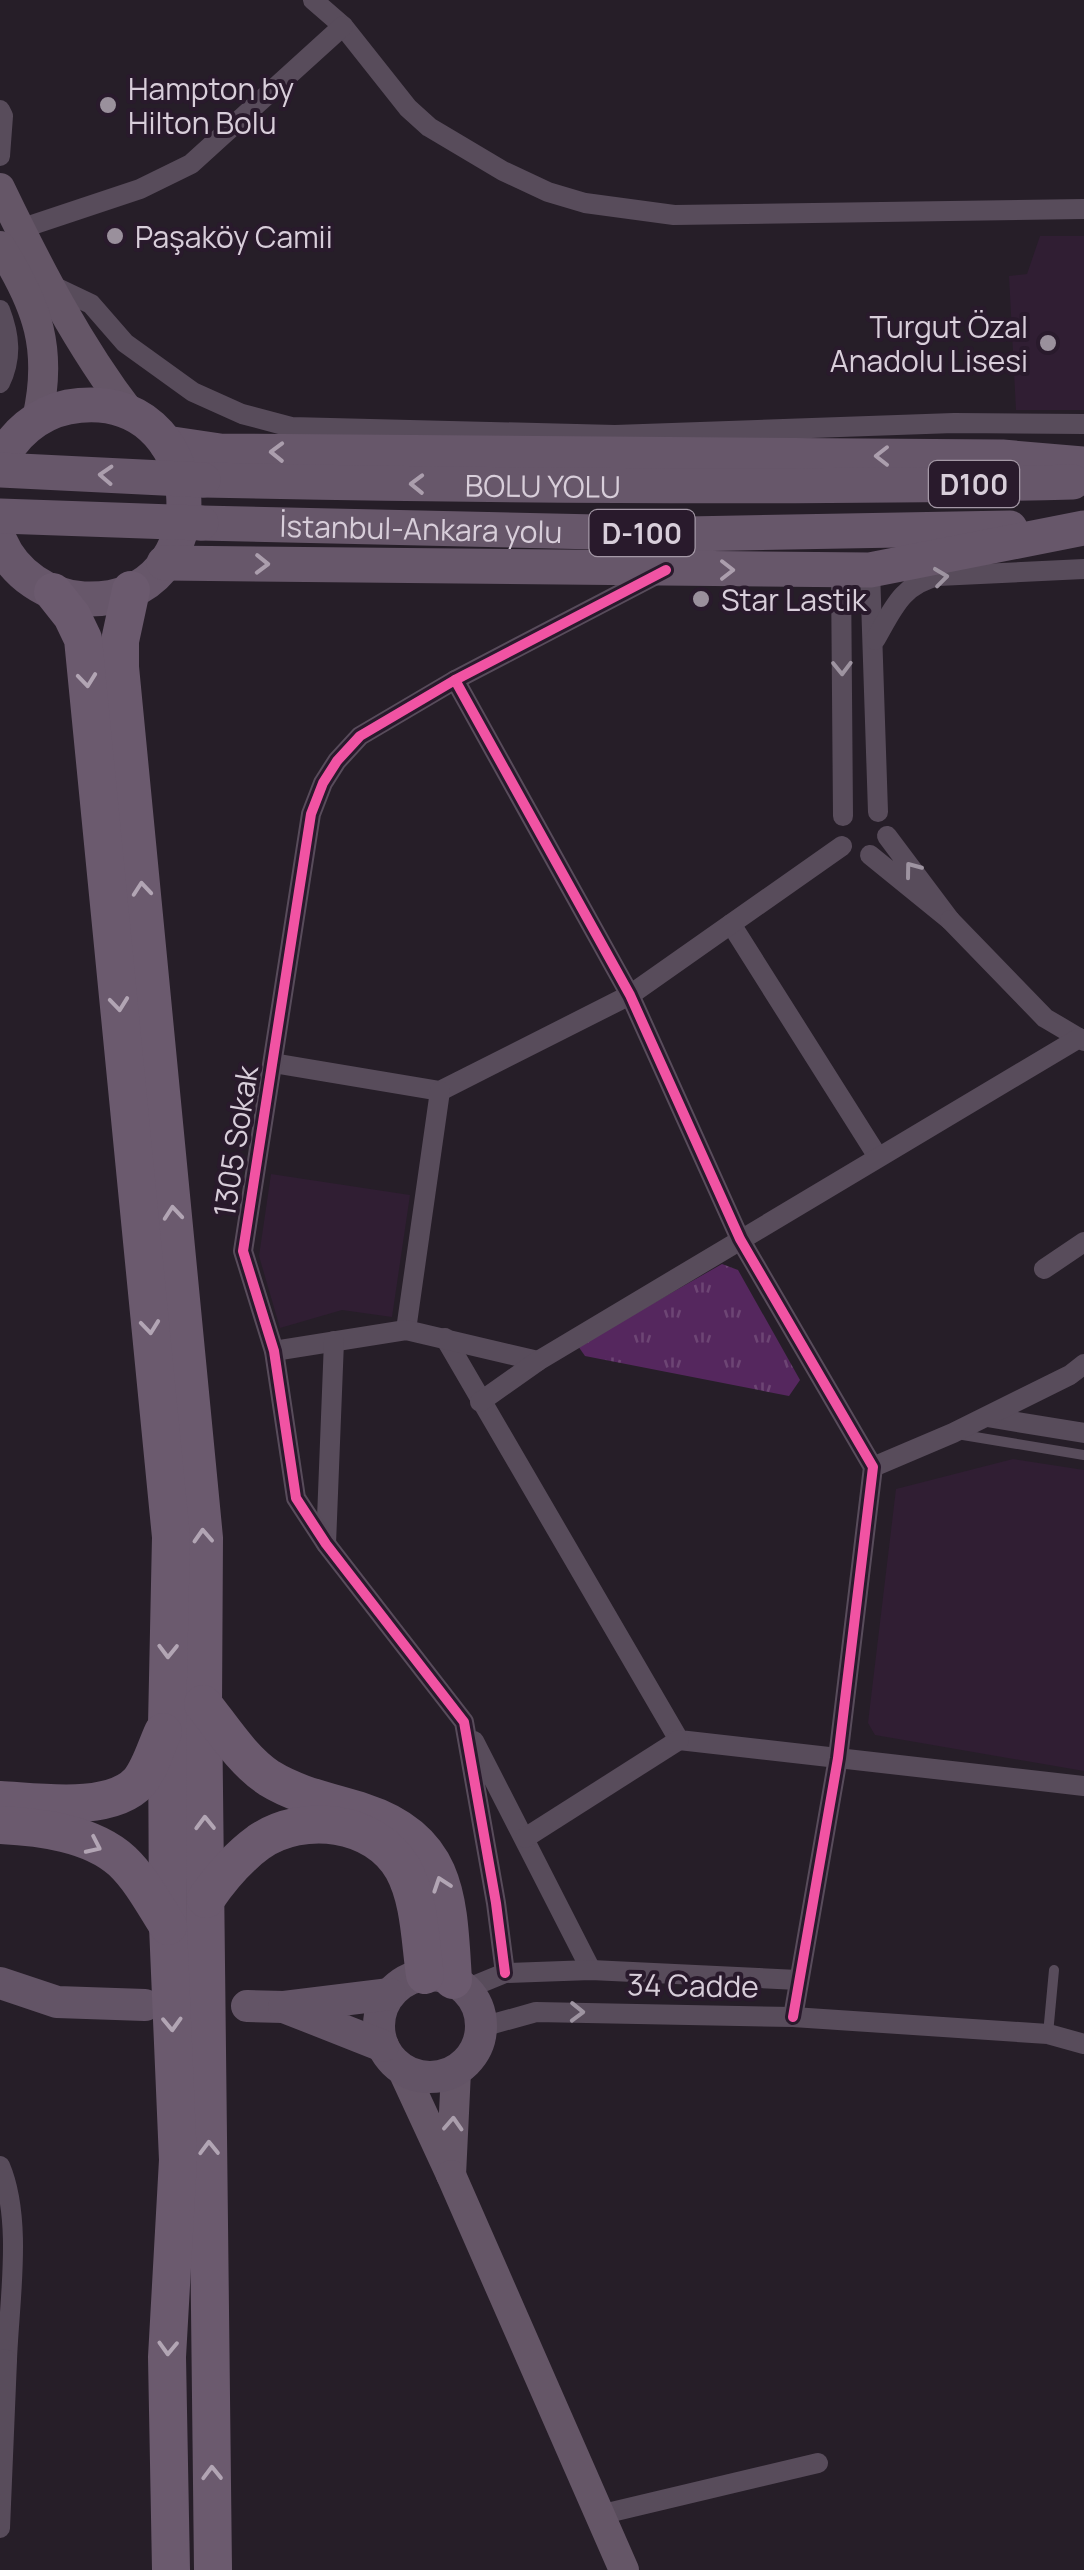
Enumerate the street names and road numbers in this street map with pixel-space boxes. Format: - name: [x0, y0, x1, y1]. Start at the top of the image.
- road number: D100: [929, 461, 1019, 507]
- street label: BOLU YOLU: [465, 464, 621, 506]
- street label: İstanbul-Ankara yolu: [279, 504, 563, 552]
- road number: D-100: [590, 510, 694, 556]
- street label: 1305 Sokak: [203, 1061, 267, 1220]
- street label: 34 Cadde: [627, 1963, 759, 2007]

